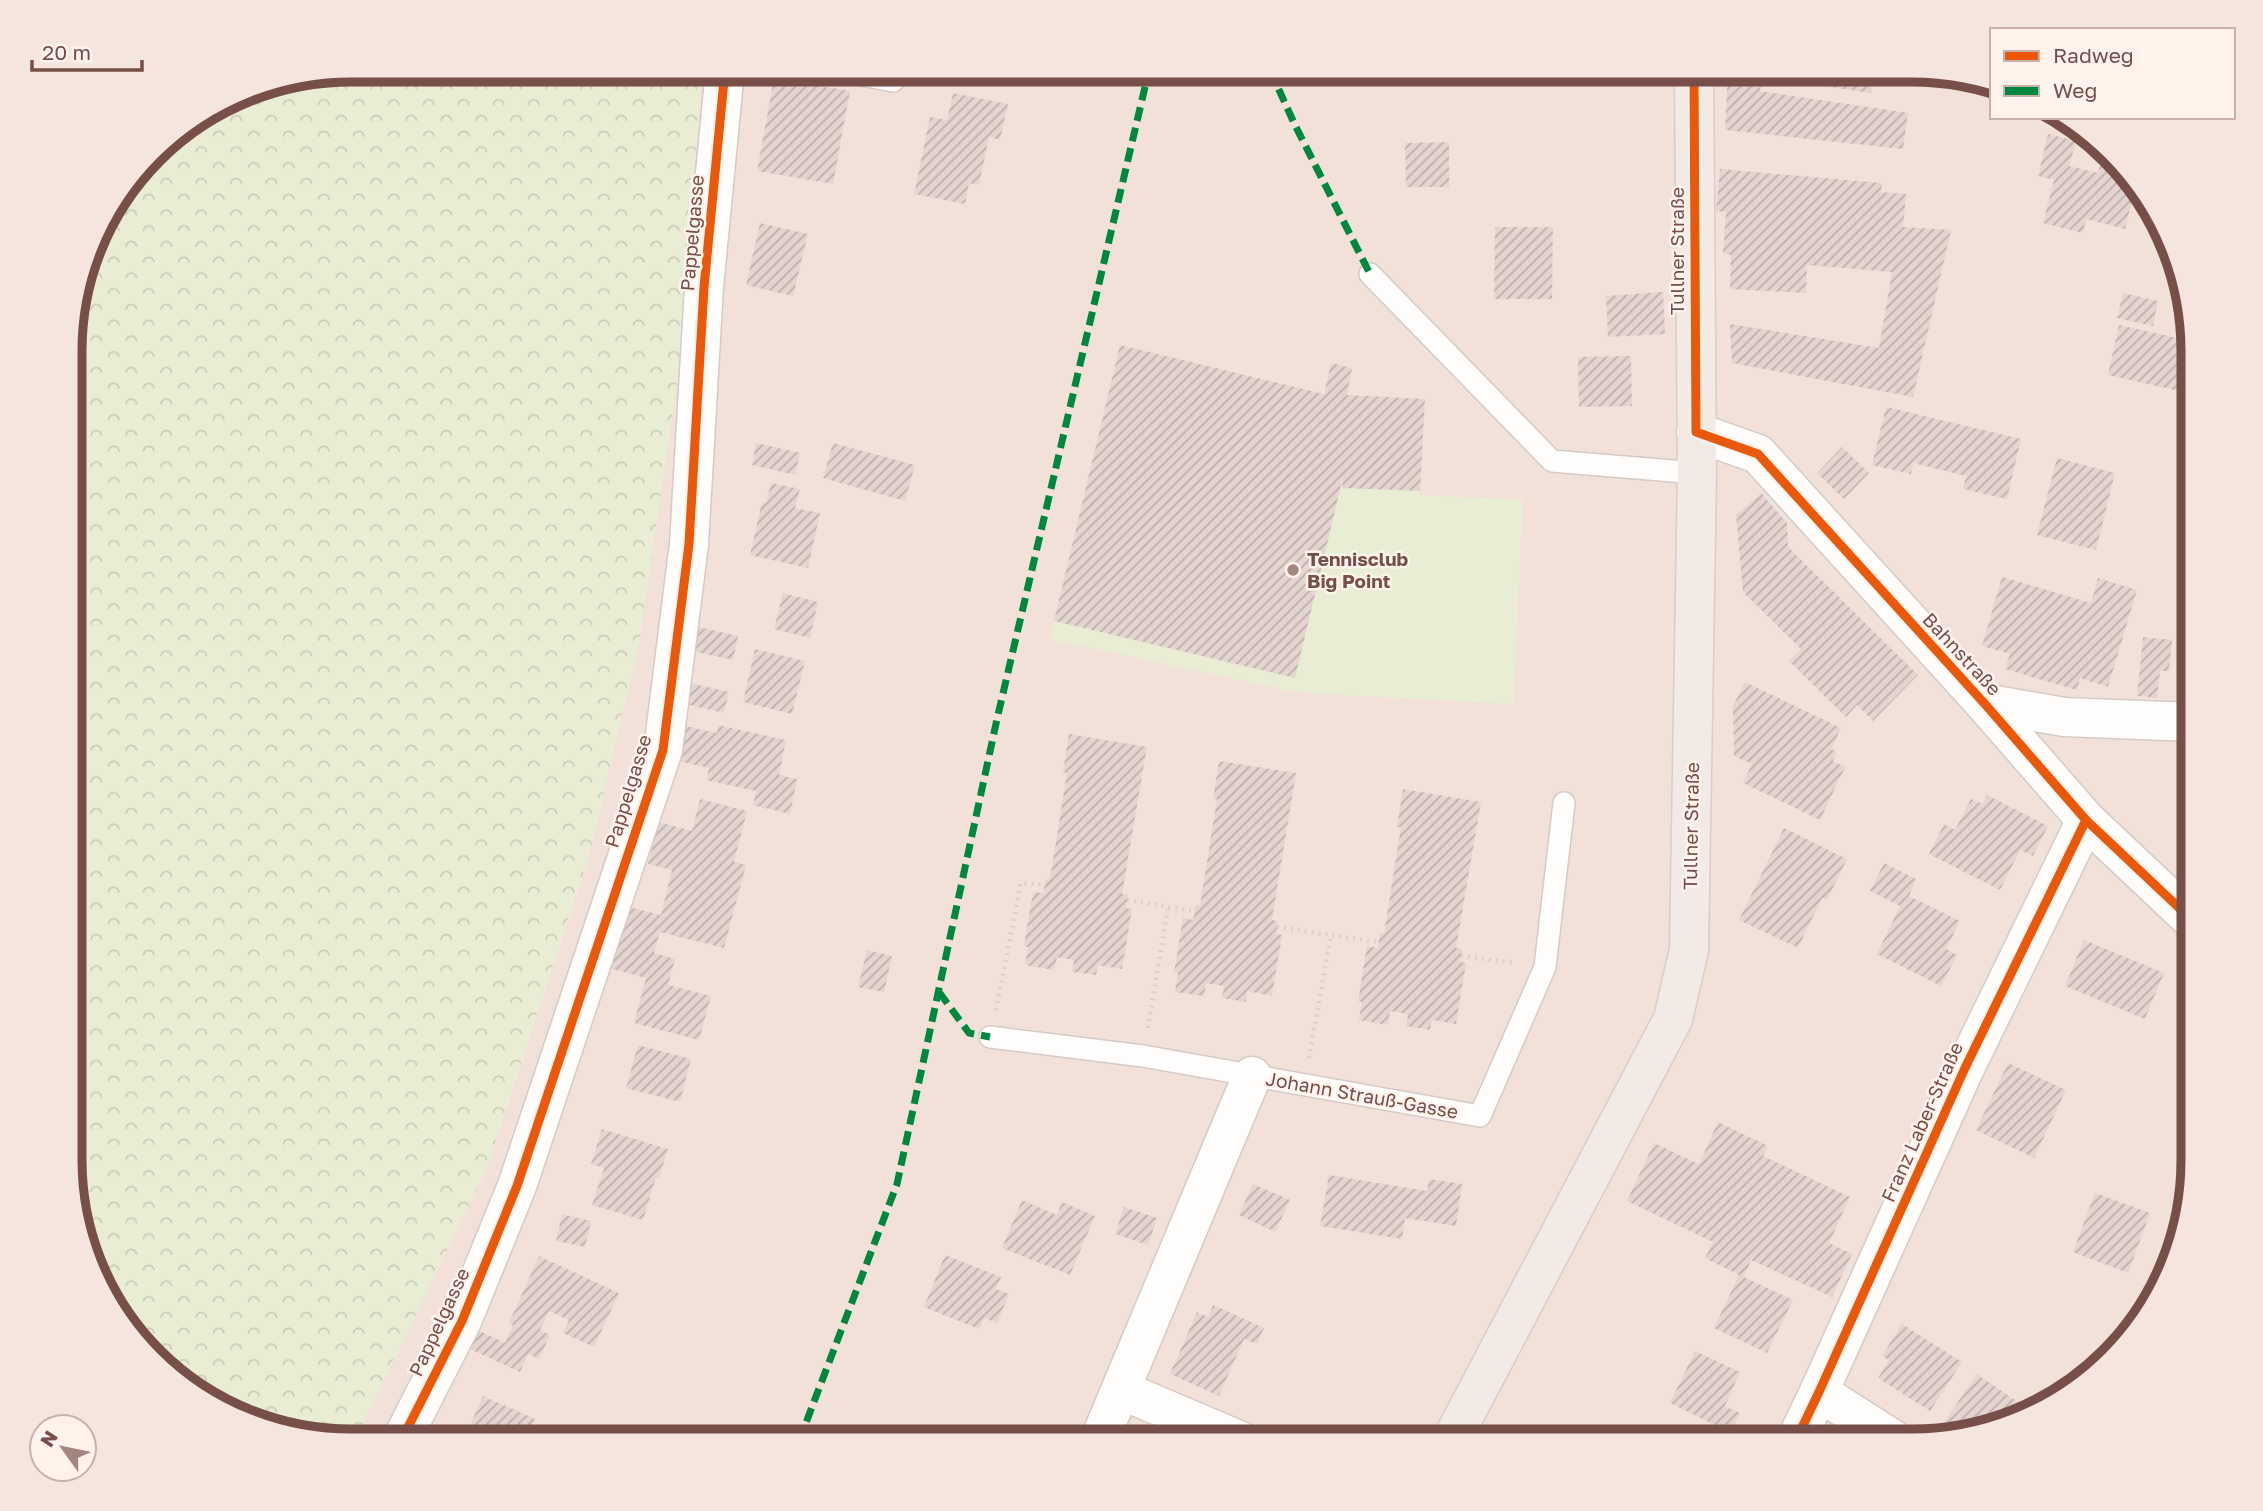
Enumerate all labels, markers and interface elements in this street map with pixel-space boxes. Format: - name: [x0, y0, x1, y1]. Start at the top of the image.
- scale bar: [32, 28, 142, 72]
- legend: [1990, 28, 2235, 119]
- text: 20 m: [42, 39, 91, 65]
- text: Radweg: [2053, 42, 2134, 68]
- text: Weg: [2053, 77, 2097, 103]
- street label: Pappelgasse: [675, 174, 708, 292]
- street label: Tullner Straße: [1665, 187, 1688, 315]
- place label: Tennisclub Big Point: [1307, 547, 1408, 592]
- marker: Tennisclub Big Point: [1285, 562, 1301, 578]
- street label: Bahnstraße: [1918, 608, 2006, 700]
- street label: Pappelgasse: [599, 732, 656, 850]
- street label: Tullner Straße: [1678, 762, 1703, 890]
- street label: Franz Laber-Straße: [1876, 1038, 1967, 1205]
- street label: Johann Strauß-Gasse: [1264, 1066, 1460, 1123]
- street label: Pappelgasse: [403, 1264, 474, 1380]
- north arrow: [28, 1413, 98, 1483]
- text: N: [35, 1426, 62, 1451]

